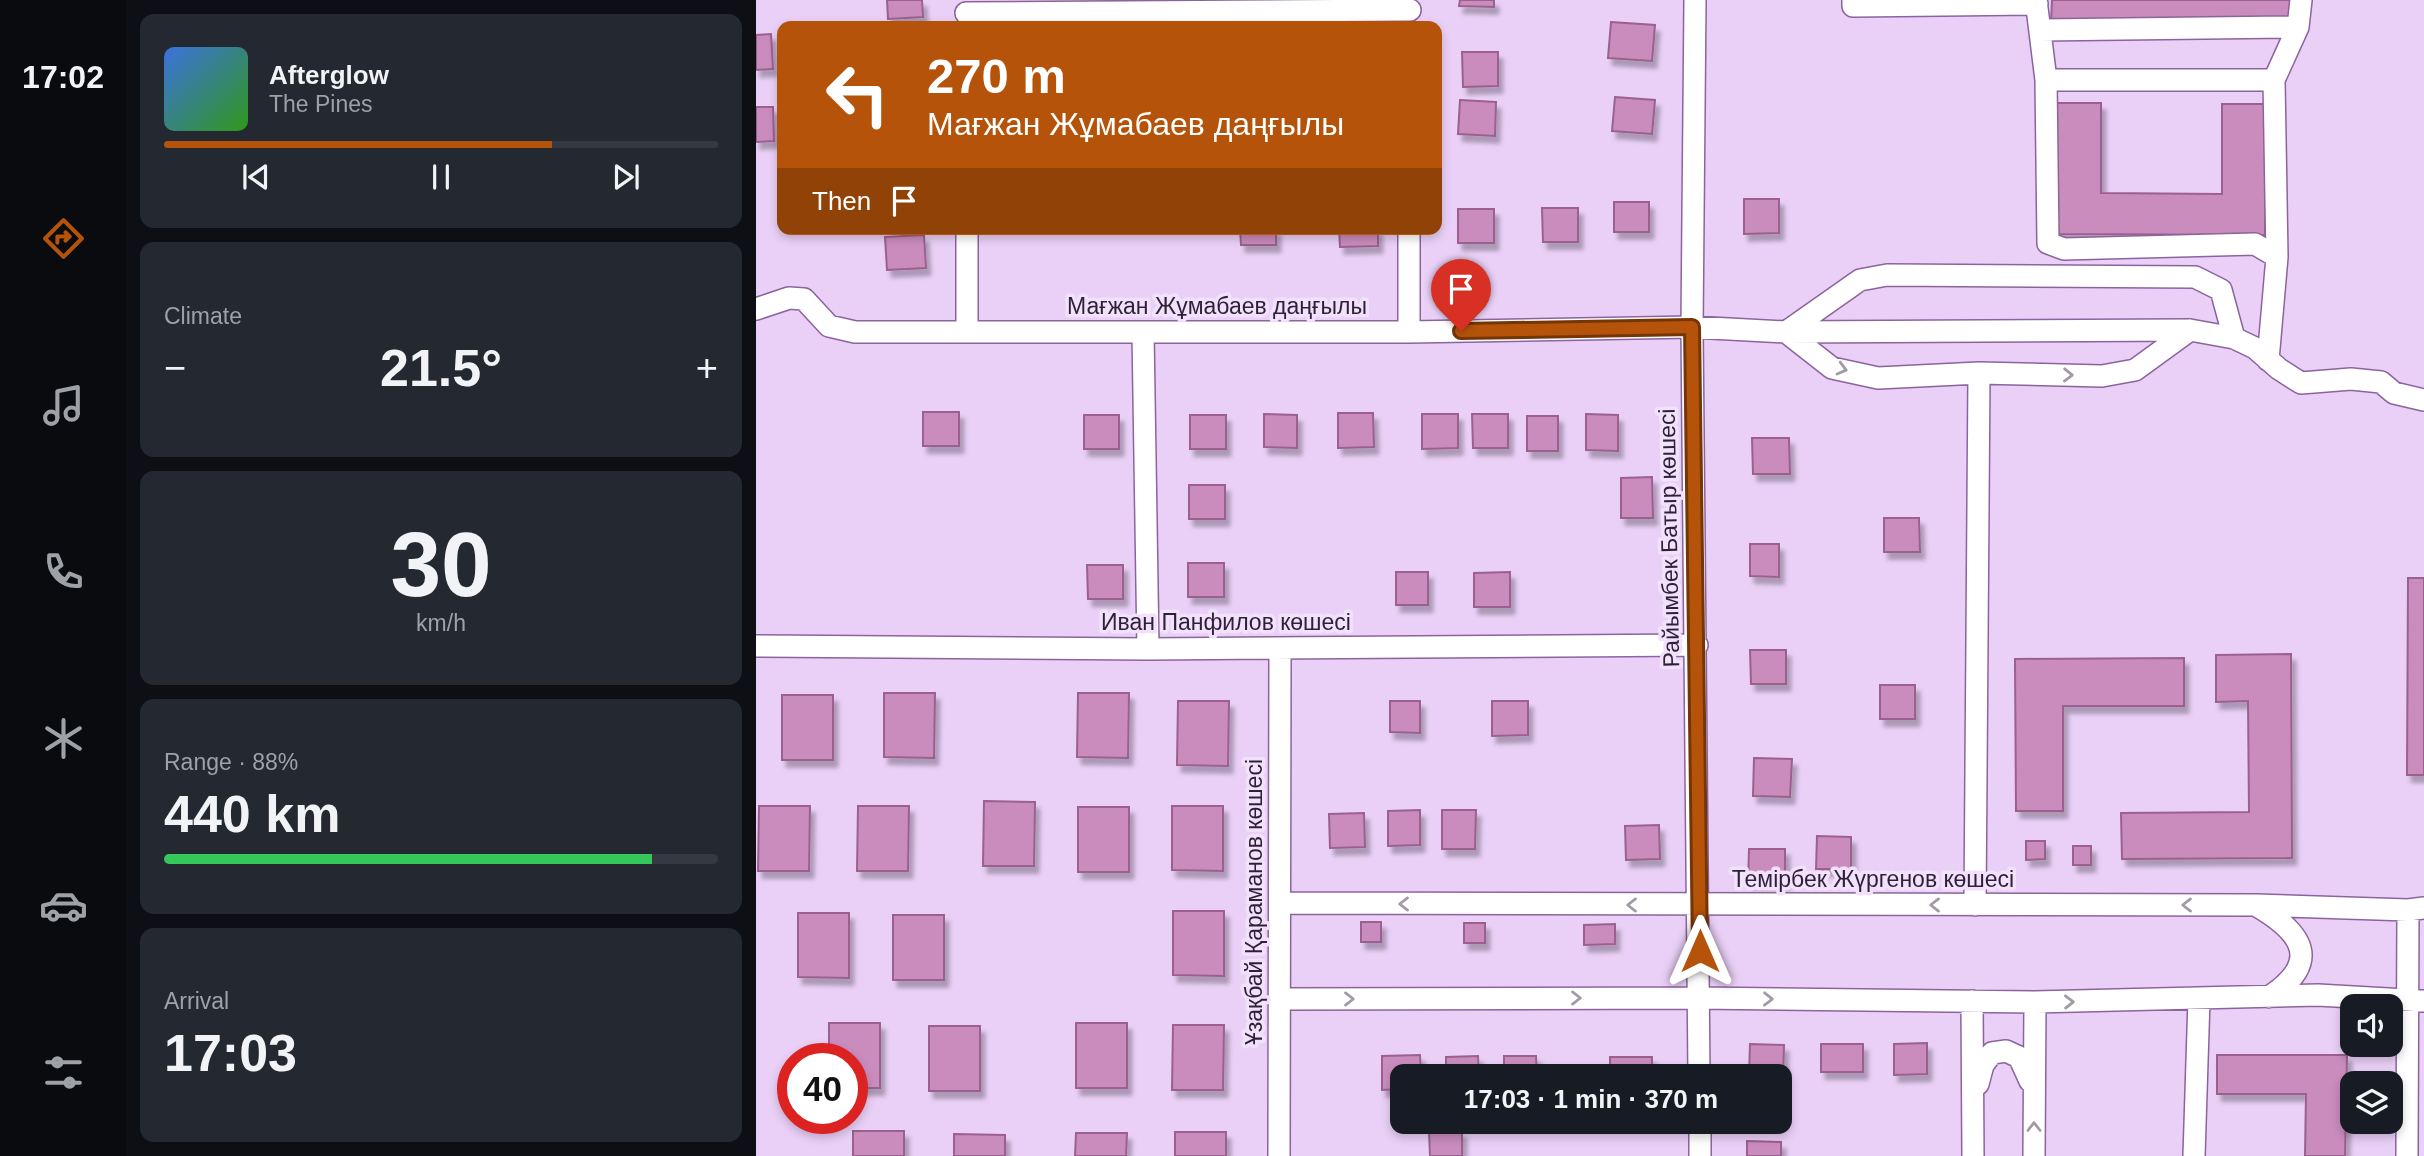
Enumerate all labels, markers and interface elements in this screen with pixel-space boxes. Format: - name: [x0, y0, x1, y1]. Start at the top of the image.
- icon: left: [812, 49, 903, 140]
- text: 270 m: [927, 49, 1066, 103]
- text: 17:02: [22, 59, 104, 95]
- text: Afterglow: [269, 60, 389, 90]
- text: The Pines: [269, 91, 373, 117]
- text: Мағжан Жұмабаев даңғылы: [927, 106, 1344, 142]
- icon: previous: [237, 158, 275, 196]
- icon: pause: [422, 158, 460, 196]
- icon: next: [607, 158, 645, 196]
- icon: arrive: [885, 182, 923, 220]
- text: Then: [812, 186, 871, 216]
- icon: directions: [39, 214, 88, 263]
- pin: [1431, 259, 1491, 331]
- icon: arrive: [1442, 270, 1480, 308]
- street label: Мағжан Жұмабаев даңғылы: [1067, 293, 1367, 319]
- text: Climate: [164, 303, 242, 329]
- text: 21.5°: [380, 339, 502, 397]
- text: −: [164, 347, 186, 389]
- text: +: [696, 347, 718, 389]
- one-way arrow: [1836, 361, 1848, 376]
- one-way arrow: [2063, 367, 2074, 383]
- icon: music: [39, 381, 88, 430]
- street label: Райымбек Батыр көшесі: [1654, 408, 1684, 668]
- text: 30: [390, 514, 492, 615]
- icon: phone: [39, 547, 88, 596]
- street label: Иван Панфилов көшесі: [1101, 609, 1351, 635]
- text: km/h: [416, 610, 466, 636]
- icon: climate: [39, 714, 88, 763]
- text: Range · 88%: [164, 749, 298, 775]
- street label: Ұзақбай Қараманов көшесі: [1241, 759, 1267, 1045]
- text: 440 km: [164, 785, 340, 843]
- street label: Темірбек Жүргенов көшесі: [1732, 866, 2014, 892]
- icon: car: [39, 881, 88, 930]
- one-way arrow: [1398, 896, 1409, 912]
- one-way arrow: [1626, 897, 1636, 913]
- one-way arrow: [1930, 897, 1940, 913]
- one-way arrow: [2182, 897, 2192, 913]
- position arrow: [1663, 914, 1737, 988]
- text: Arrival: [164, 988, 229, 1014]
- one-way arrow: [1572, 990, 1582, 1006]
- one-way arrow: [1344, 991, 1355, 1007]
- one-way arrow: [1762, 991, 1773, 1006]
- one-way arrow: [2063, 994, 2074, 1009]
- map controls: [2340, 994, 2403, 1134]
- button: sound: [2340, 994, 2403, 1057]
- text: 17:03: [164, 1024, 297, 1082]
- speed limit sign: 40: [777, 1043, 868, 1134]
- icon: filters: [39, 1048, 88, 1097]
- button: layers: [2340, 1071, 2403, 1134]
- text: 17:03 · 1 min · 370 m: [1464, 1084, 1718, 1114]
- one-way arrow: [2026, 1121, 2042, 1131]

